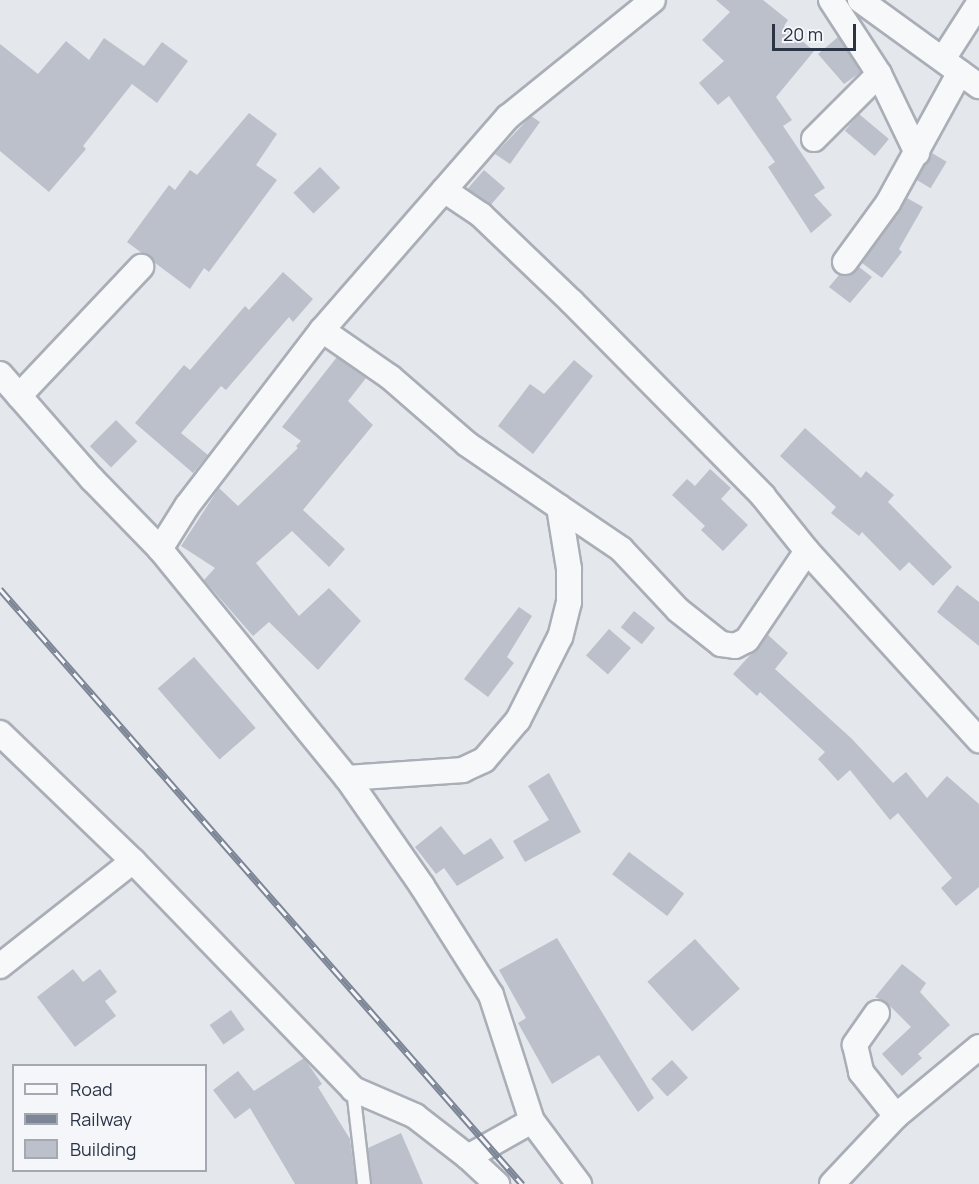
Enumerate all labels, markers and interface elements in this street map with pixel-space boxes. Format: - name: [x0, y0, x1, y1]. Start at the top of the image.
- scale bar: [775, 12, 859, 50]
- text: 20 m: [783, 22, 823, 46]
- legend: [12, 1064, 207, 1172]
- text: Road: [70, 1077, 113, 1101]
- text: Railway: [70, 1107, 132, 1131]
- text: Building: [70, 1137, 136, 1161]

